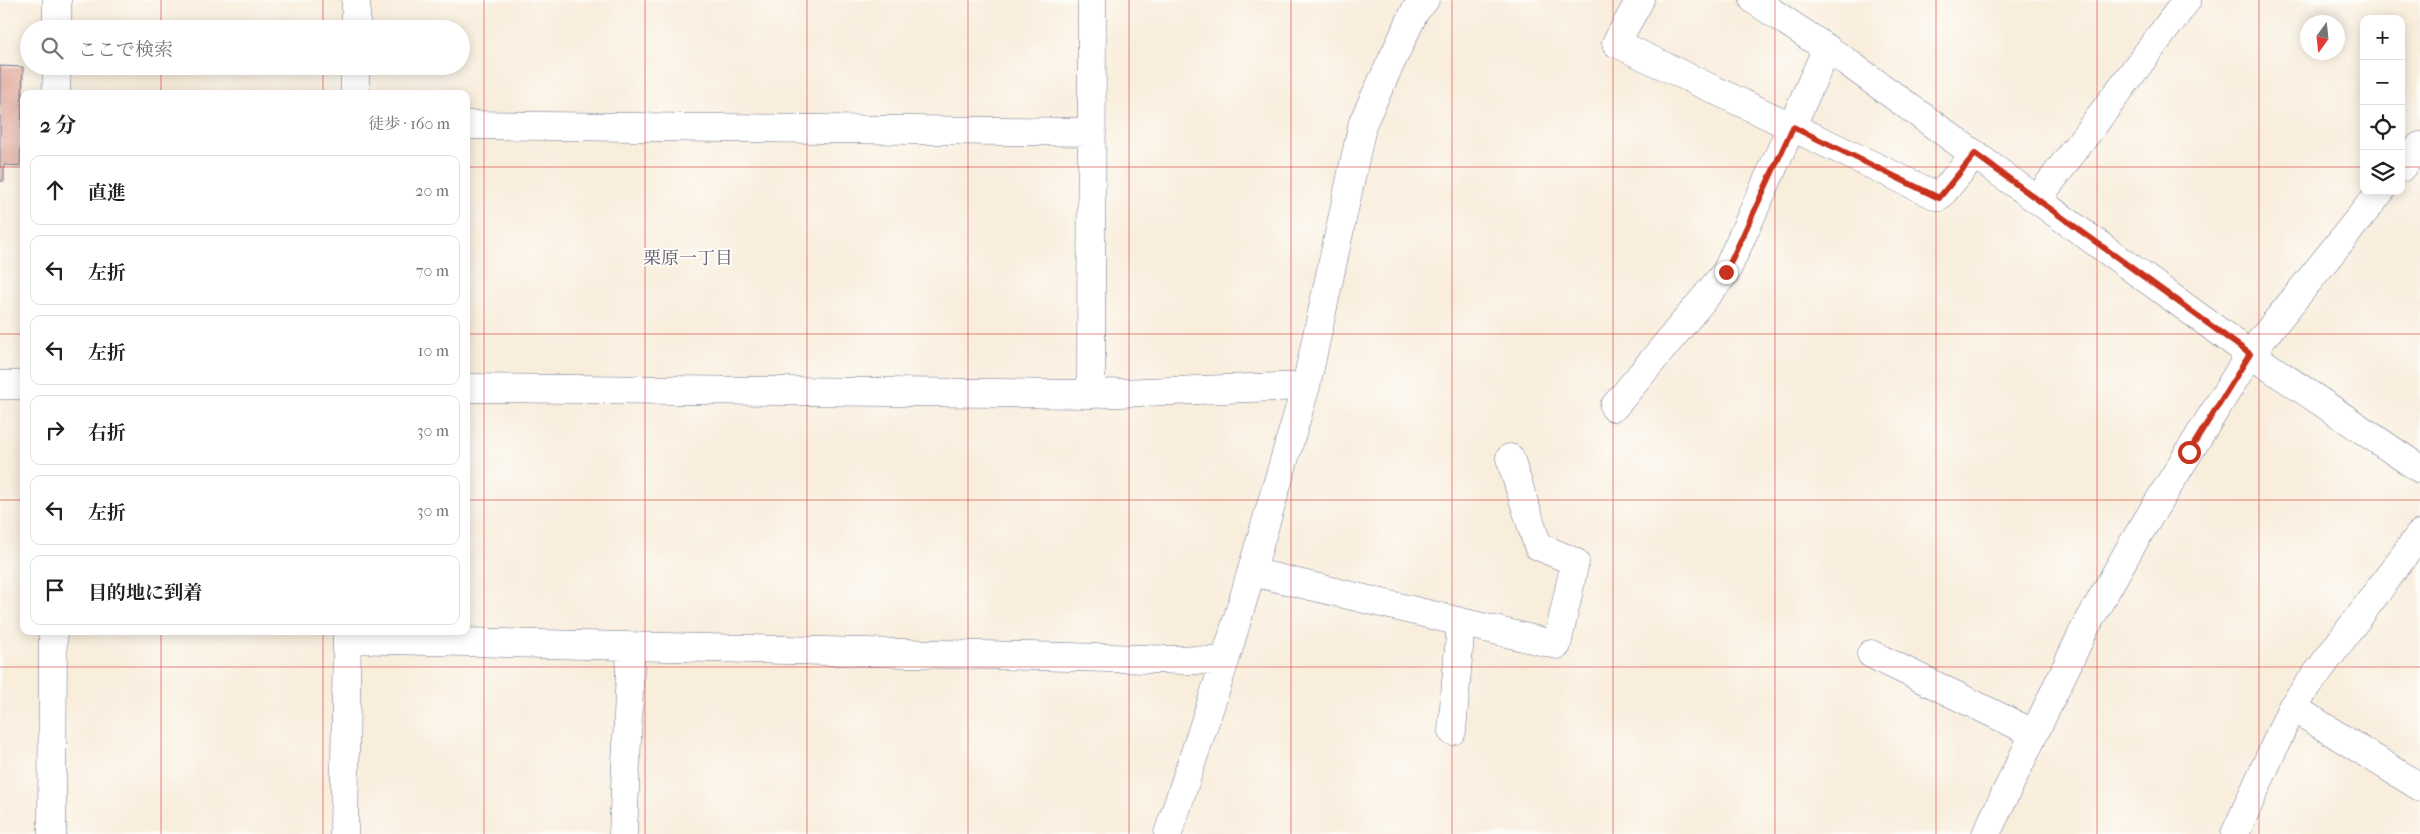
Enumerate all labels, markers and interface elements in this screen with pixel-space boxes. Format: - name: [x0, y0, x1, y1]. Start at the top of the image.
- north arrow: [2300, 15, 2345, 60]
- map controls: [2360, 15, 2405, 195]
- button: +: [2360, 15, 2405, 60]
- search box: [20, 20, 470, 75]
- icon: search: [38, 34, 66, 62]
- text: ここで検索: [78, 39, 173, 61]
- button: −: [2360, 60, 2405, 105]
- button: locate: [2360, 105, 2405, 150]
- text: 2 分: [40, 113, 76, 137]
- text: 徒歩 · 160 m: [368, 114, 450, 133]
- button: layers: [2360, 150, 2405, 195]
- icon: ahead: [41, 176, 69, 204]
- text: 20 m: [415, 181, 449, 200]
- text: 直進: [88, 182, 126, 204]
- district label: 栗原一丁目: [643, 248, 733, 269]
- icon: left: [41, 256, 69, 284]
- text: 70 m: [416, 261, 449, 280]
- route end: [1715, 261, 1738, 284]
- text: 左折: [88, 262, 126, 284]
- icon: left: [41, 336, 69, 364]
- text: 10 m: [418, 341, 449, 360]
- text: 左折: [88, 342, 126, 364]
- icon: right: [41, 416, 69, 444]
- text: 30 m: [417, 421, 449, 440]
- text: 右折: [88, 422, 126, 444]
- route start: [2178, 441, 2201, 464]
- icon: left: [41, 496, 69, 524]
- text: 30 m: [417, 501, 449, 520]
- text: 左折: [88, 502, 126, 524]
- icon: arrive: [41, 576, 69, 604]
- text: 目的地に到着: [88, 582, 202, 604]

